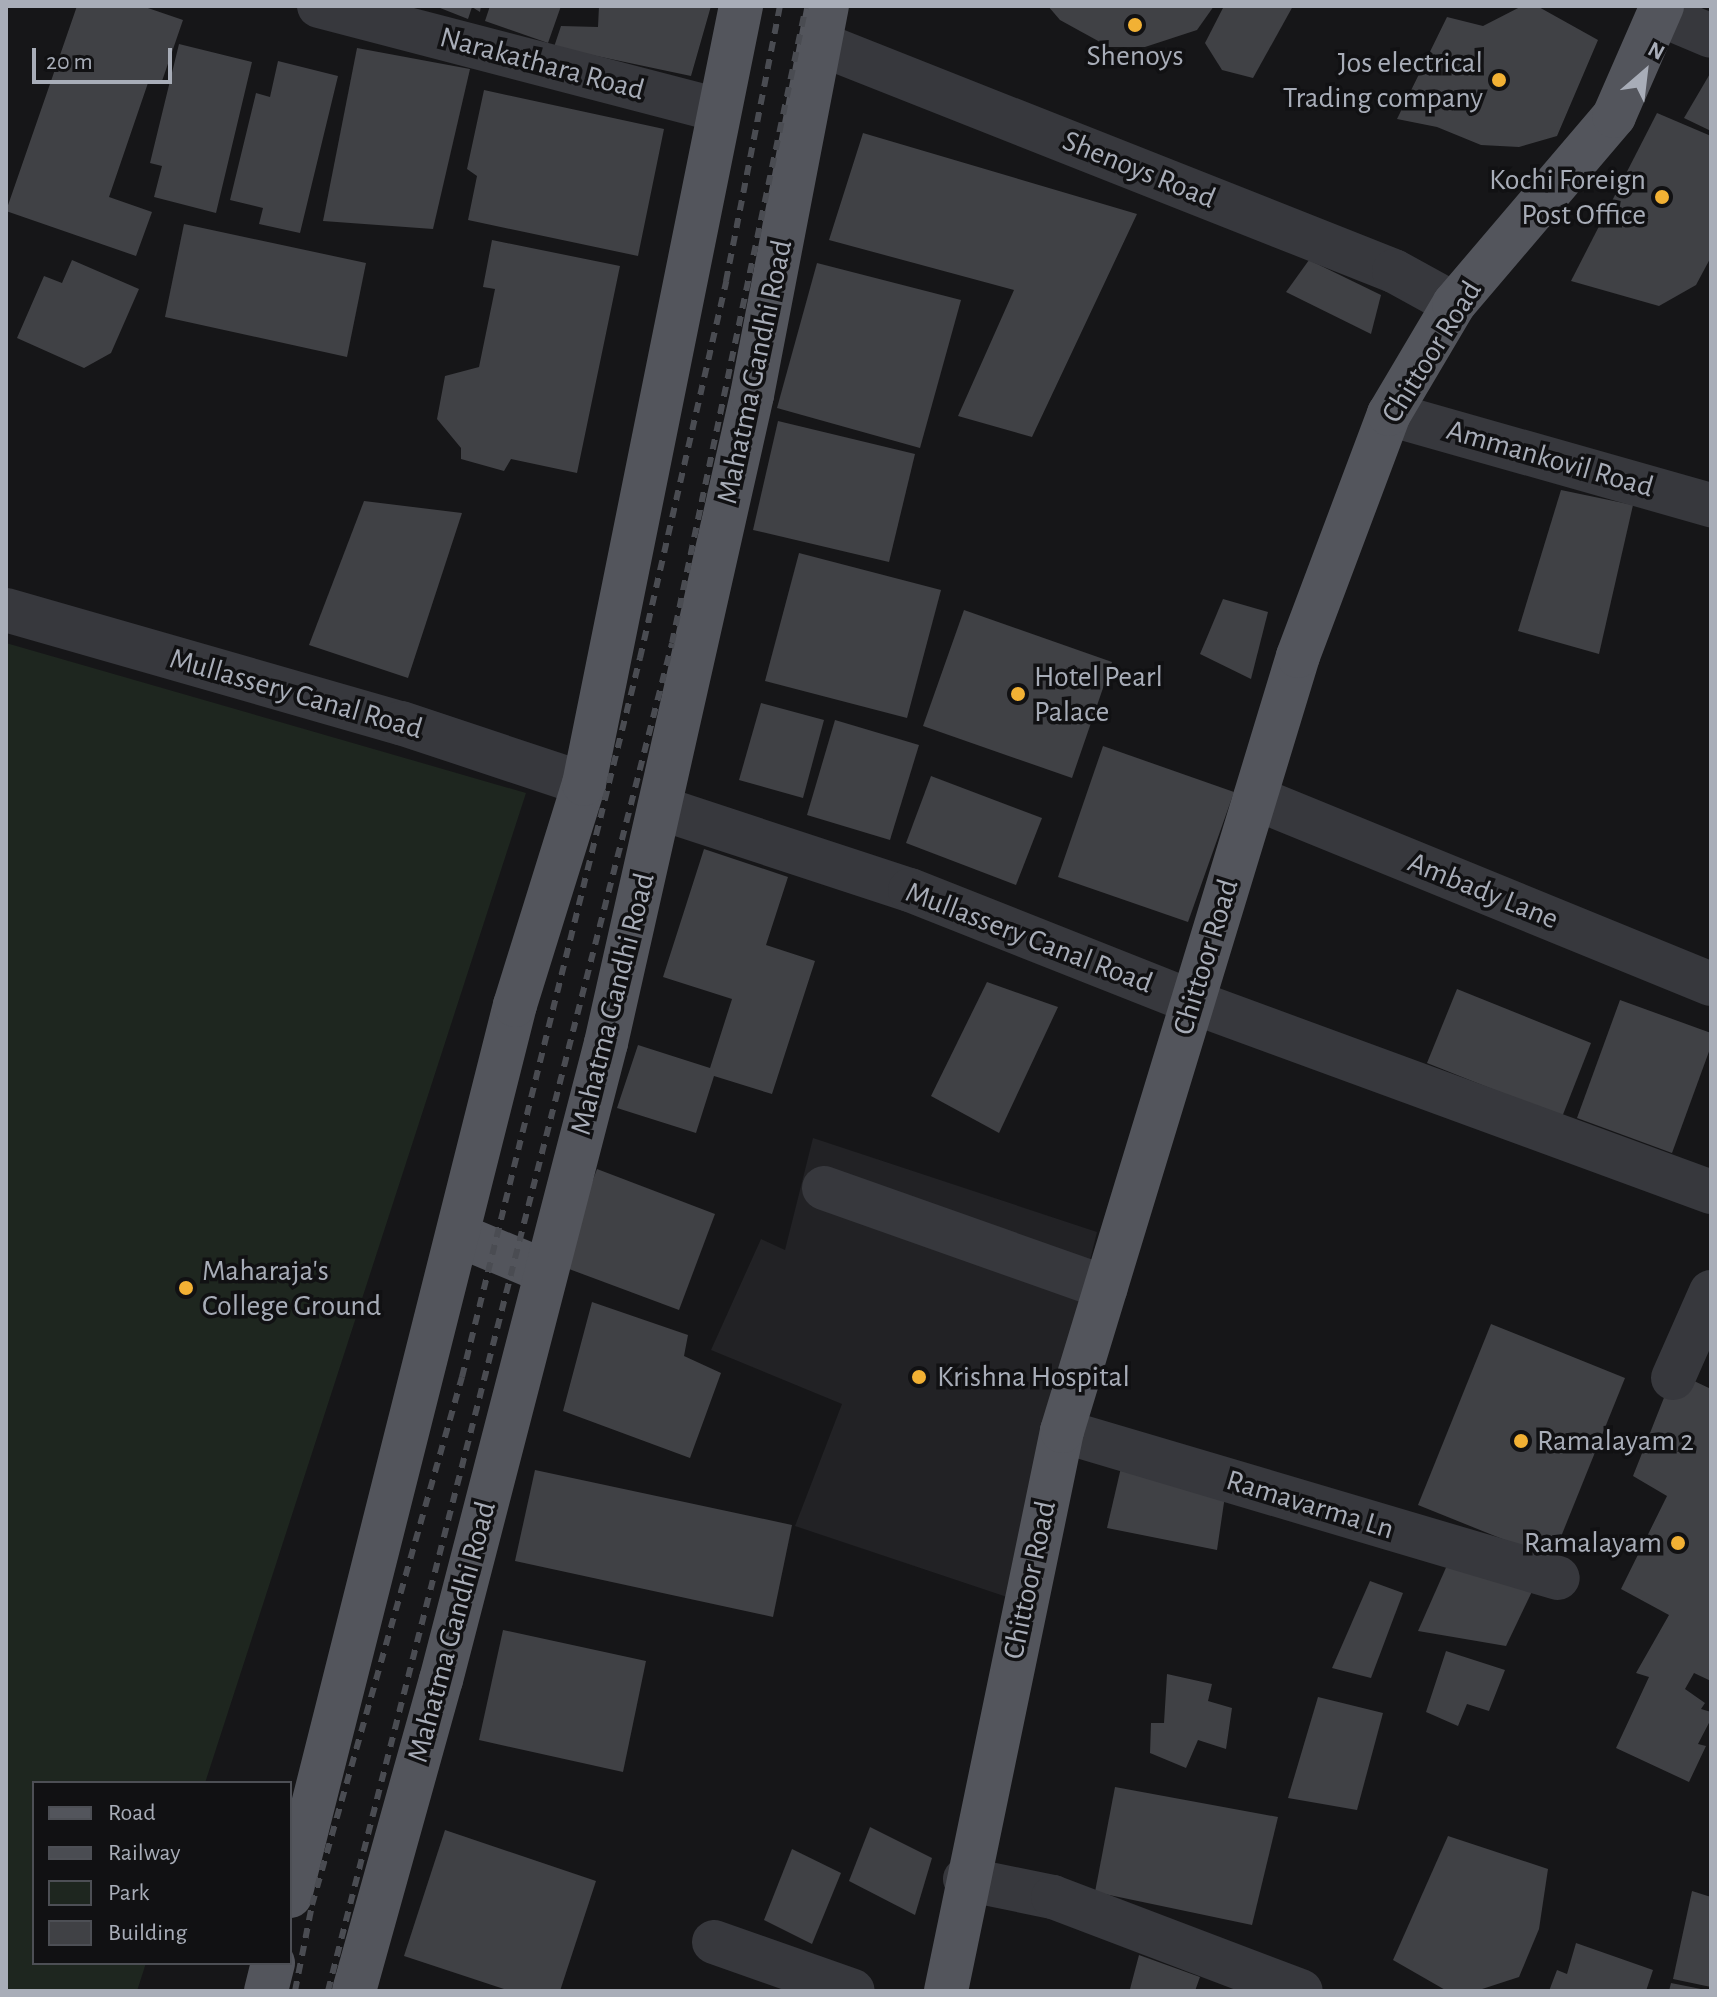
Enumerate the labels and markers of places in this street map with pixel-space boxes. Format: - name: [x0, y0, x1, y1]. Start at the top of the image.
- marker: Shenoys: [1126, 16, 1144, 34]
- place label: Shenoys: [1087, 38, 1183, 74]
- place label: Jos electrical Trading company: [1283, 45, 1483, 116]
- marker: Jos electrical Trading company: [1490, 71, 1508, 89]
- place label: Kochi Foreign Post Office: [1489, 162, 1646, 232]
- marker: Kochi Foreign Post Office: [1653, 188, 1671, 206]
- place label: Hotel Pearl Palace: [1034, 659, 1163, 730]
- marker: Hotel Pearl Palace: [1009, 685, 1027, 703]
- place label: Maharaja's College Ground: [202, 1253, 381, 1324]
- marker: Maharaja's College Ground: [177, 1279, 195, 1297]
- place label: Krishna Hospital: [937, 1359, 1130, 1395]
- marker: Krishna Hospital: [908, 1366, 930, 1388]
- place label: Ramalayam 2: [1537, 1423, 1694, 1459]
- marker: Ramalayam 2: [1512, 1432, 1530, 1450]
- place label: Ramalayam: [1524, 1525, 1662, 1561]
- marker: Ramalayam: [1669, 1534, 1687, 1552]

